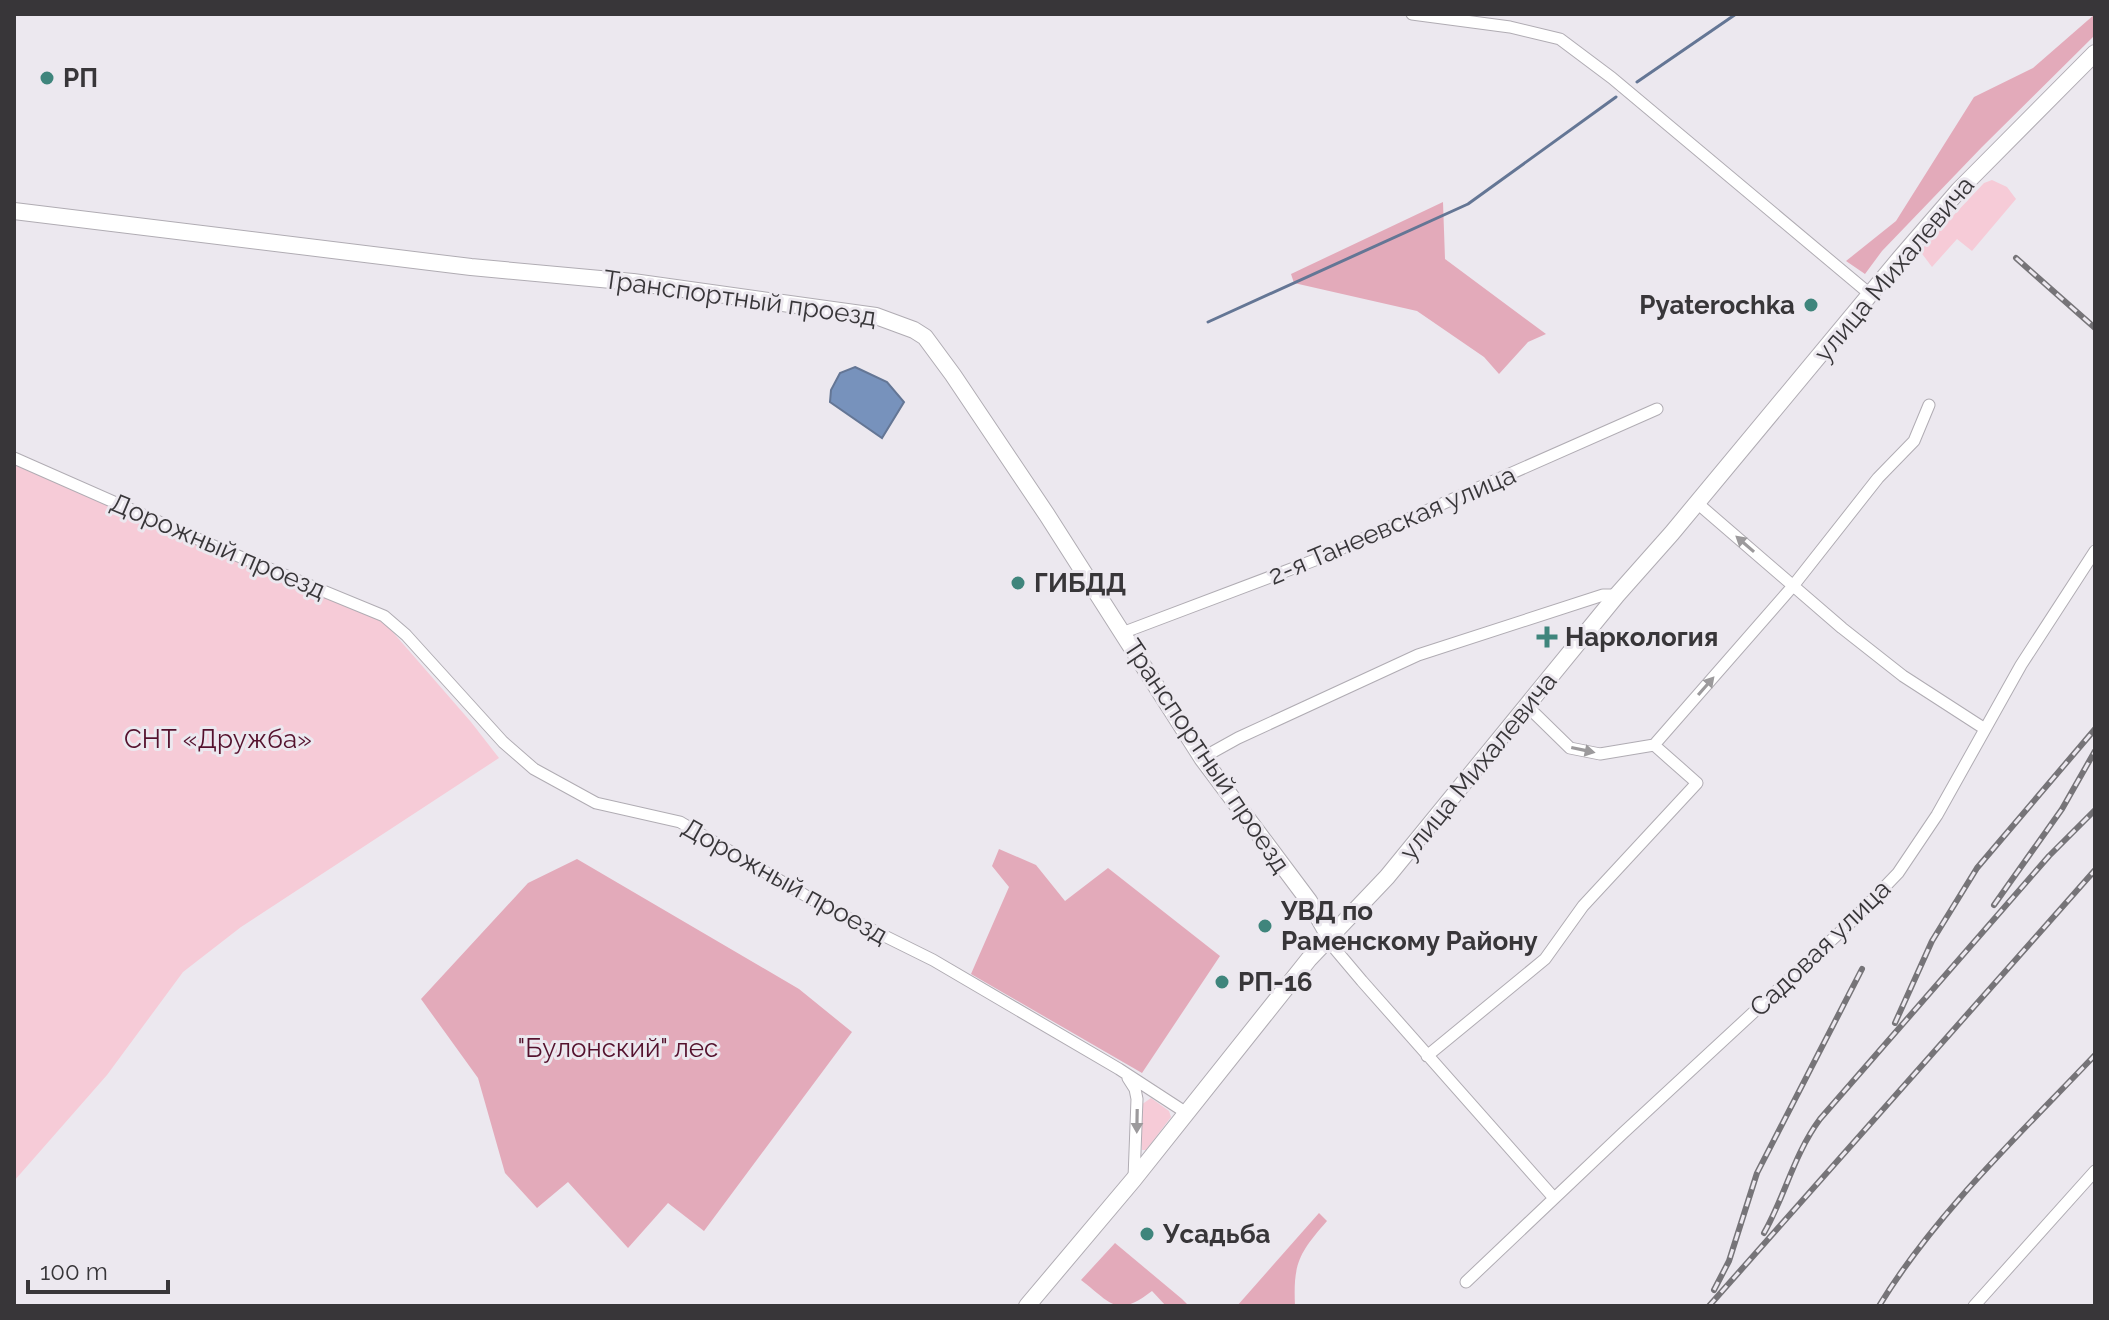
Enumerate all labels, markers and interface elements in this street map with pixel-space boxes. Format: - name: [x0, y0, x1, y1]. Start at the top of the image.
- place label: РП: [63, 63, 98, 93]
- marker: РП: [38, 69, 56, 87]
- street label: улица Михалевича: [1808, 170, 1980, 368]
- street label: Транспортный проезд: [602, 264, 878, 332]
- place label: Pyaterochka: [1639, 290, 1795, 320]
- marker: Pyaterochka: [1802, 296, 1820, 314]
- street label: 2-я Танеевская улица: [1264, 459, 1520, 591]
- street label: Дорожный проезд: [106, 487, 330, 605]
- one-way arrow: [1735, 536, 1755, 553]
- place label: ГИБДД: [1034, 568, 1126, 598]
- marker: ГИБДД: [1009, 574, 1027, 592]
- place label: Наркология: [1565, 622, 1718, 652]
- marker: Наркология: [1536, 626, 1558, 648]
- street label: Транспортный проезд: [1118, 634, 1296, 878]
- street label: улица Михалевича: [1393, 666, 1563, 866]
- one-way arrow: [1696, 676, 1714, 695]
- park label: СНТ «Дружба»: [124, 724, 312, 754]
- one-way arrow: [1570, 744, 1595, 757]
- street label: Дорожный проезд: [677, 812, 893, 950]
- street label: Садовая улица: [1744, 873, 1896, 1023]
- place label: УВД по Раменскому Району: [1280, 896, 1538, 956]
- marker: УВД по Раменскому Району: [1256, 917, 1274, 935]
- place label: РП-16: [1238, 967, 1313, 997]
- marker: РП-16: [1213, 973, 1231, 991]
- park label: "Булонский" лес: [518, 1033, 718, 1063]
- one-way arrow: [1130, 1109, 1143, 1134]
- place label: Усадьба: [1162, 1219, 1271, 1249]
- marker: Усадьба: [1138, 1225, 1156, 1243]
- scale bar: [28, 1244, 168, 1294]
- text: 100 m: [40, 1257, 108, 1286]

